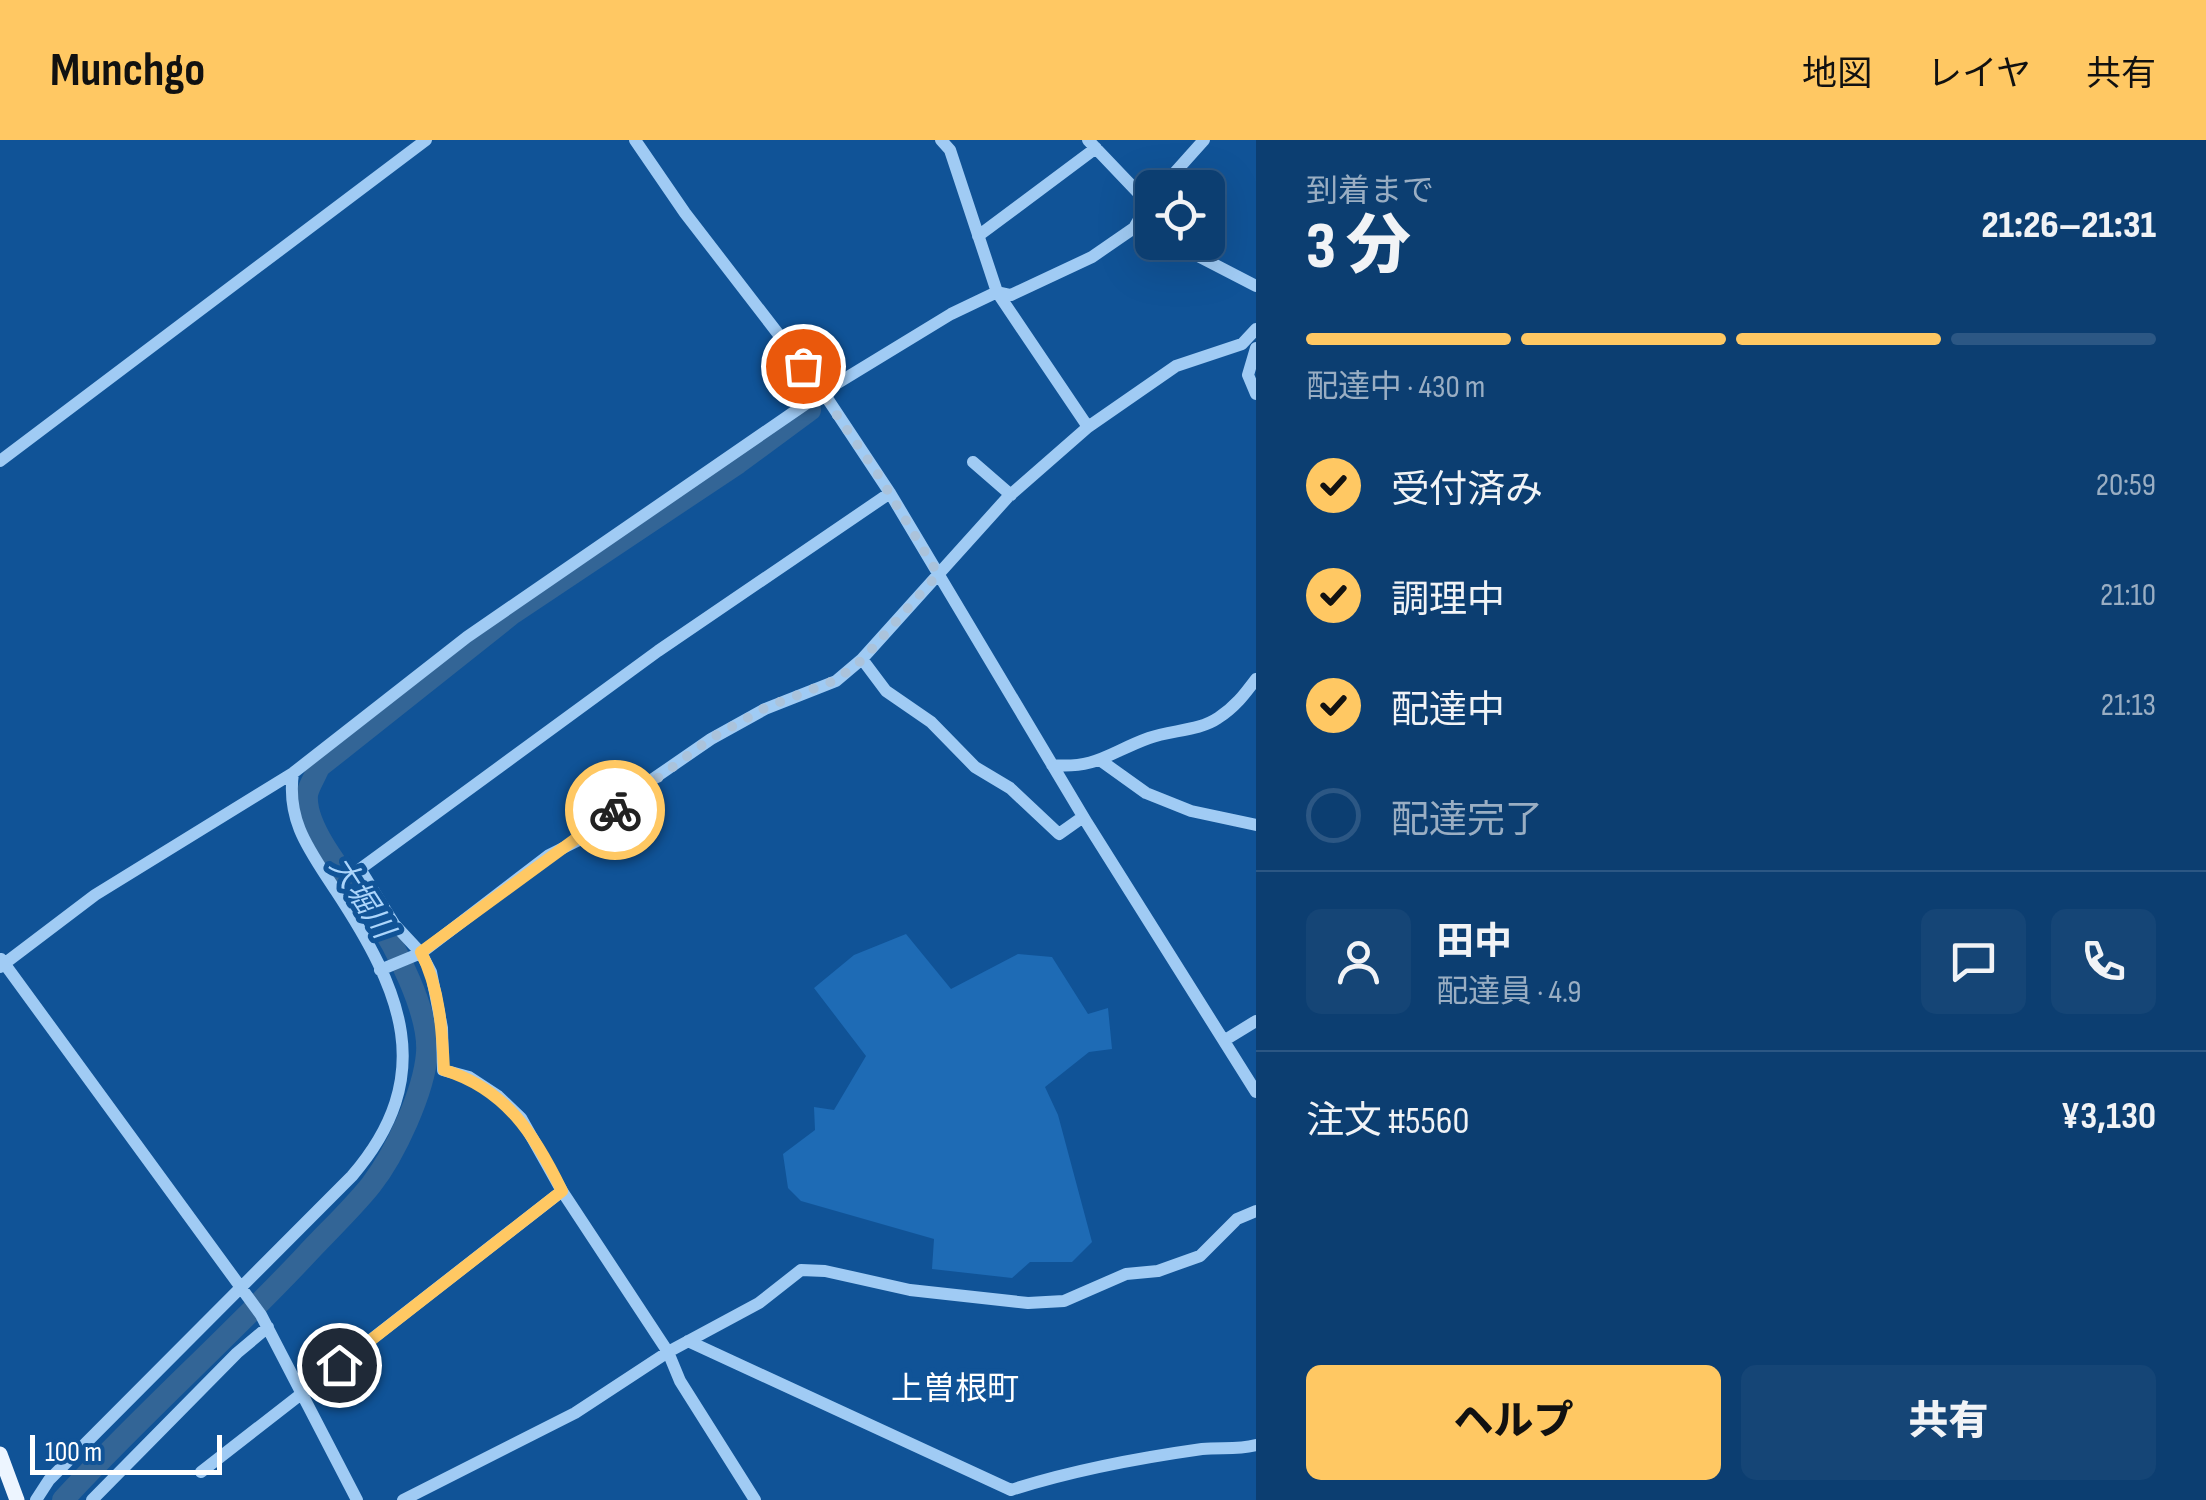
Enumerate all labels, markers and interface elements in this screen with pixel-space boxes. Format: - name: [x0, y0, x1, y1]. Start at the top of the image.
- text: Munchgo: [50, 42, 205, 99]
- text: 地図: [1802, 53, 1872, 96]
- text: レイヤ: [1927, 53, 2031, 96]
- text: 共有: [2086, 53, 2156, 96]
- map controls: [1135, 170, 1225, 260]
- button: locate: [1135, 170, 1225, 260]
- text: 到着まで: [1306, 172, 1434, 211]
- text: 21:26–21:31: [1981, 203, 2156, 248]
- text: 3 分: [1306, 209, 1411, 287]
- pin: [761, 324, 846, 409]
- icon: bag: [776, 339, 831, 394]
- text: 配達中 · 430 m: [1306, 368, 1485, 407]
- icon: check: [1306, 458, 1361, 513]
- text: 20:59: [2096, 466, 2156, 505]
- text: 受付済み: [1391, 468, 1543, 513]
- icon: check: [1306, 568, 1361, 623]
- text: 21:10: [2100, 576, 2156, 615]
- text: 調理中: [1391, 578, 1505, 623]
- icon: check: [1306, 678, 1361, 733]
- text: 21:13: [2101, 686, 2156, 725]
- text: 配達中: [1391, 688, 1505, 733]
- courier: [565, 760, 665, 860]
- icon: bike: [588, 783, 643, 838]
- text: 配達完了: [1391, 798, 1543, 843]
- water label: 大堀川: [322, 850, 402, 948]
- button: person: [1306, 909, 1411, 1014]
- button: chat: [1921, 909, 2026, 1014]
- button: phone: [2051, 909, 2156, 1014]
- text: 田中: [1436, 920, 1512, 965]
- text: 配達員 · 4.9: [1436, 973, 1581, 1012]
- text: ¥3,130: [2061, 1094, 2156, 1139]
- text: 注文 #5560: [1306, 1099, 1469, 1144]
- pin: [297, 1323, 382, 1408]
- icon: home: [312, 1338, 367, 1393]
- button: ヘルプ: [1306, 1365, 1721, 1480]
- button: 共有: [1741, 1365, 2156, 1480]
- district label: 上曽根町: [891, 1370, 1019, 1409]
- scale bar: [30, 1430, 222, 1474]
- text: 100 m: [45, 1436, 102, 1469]

